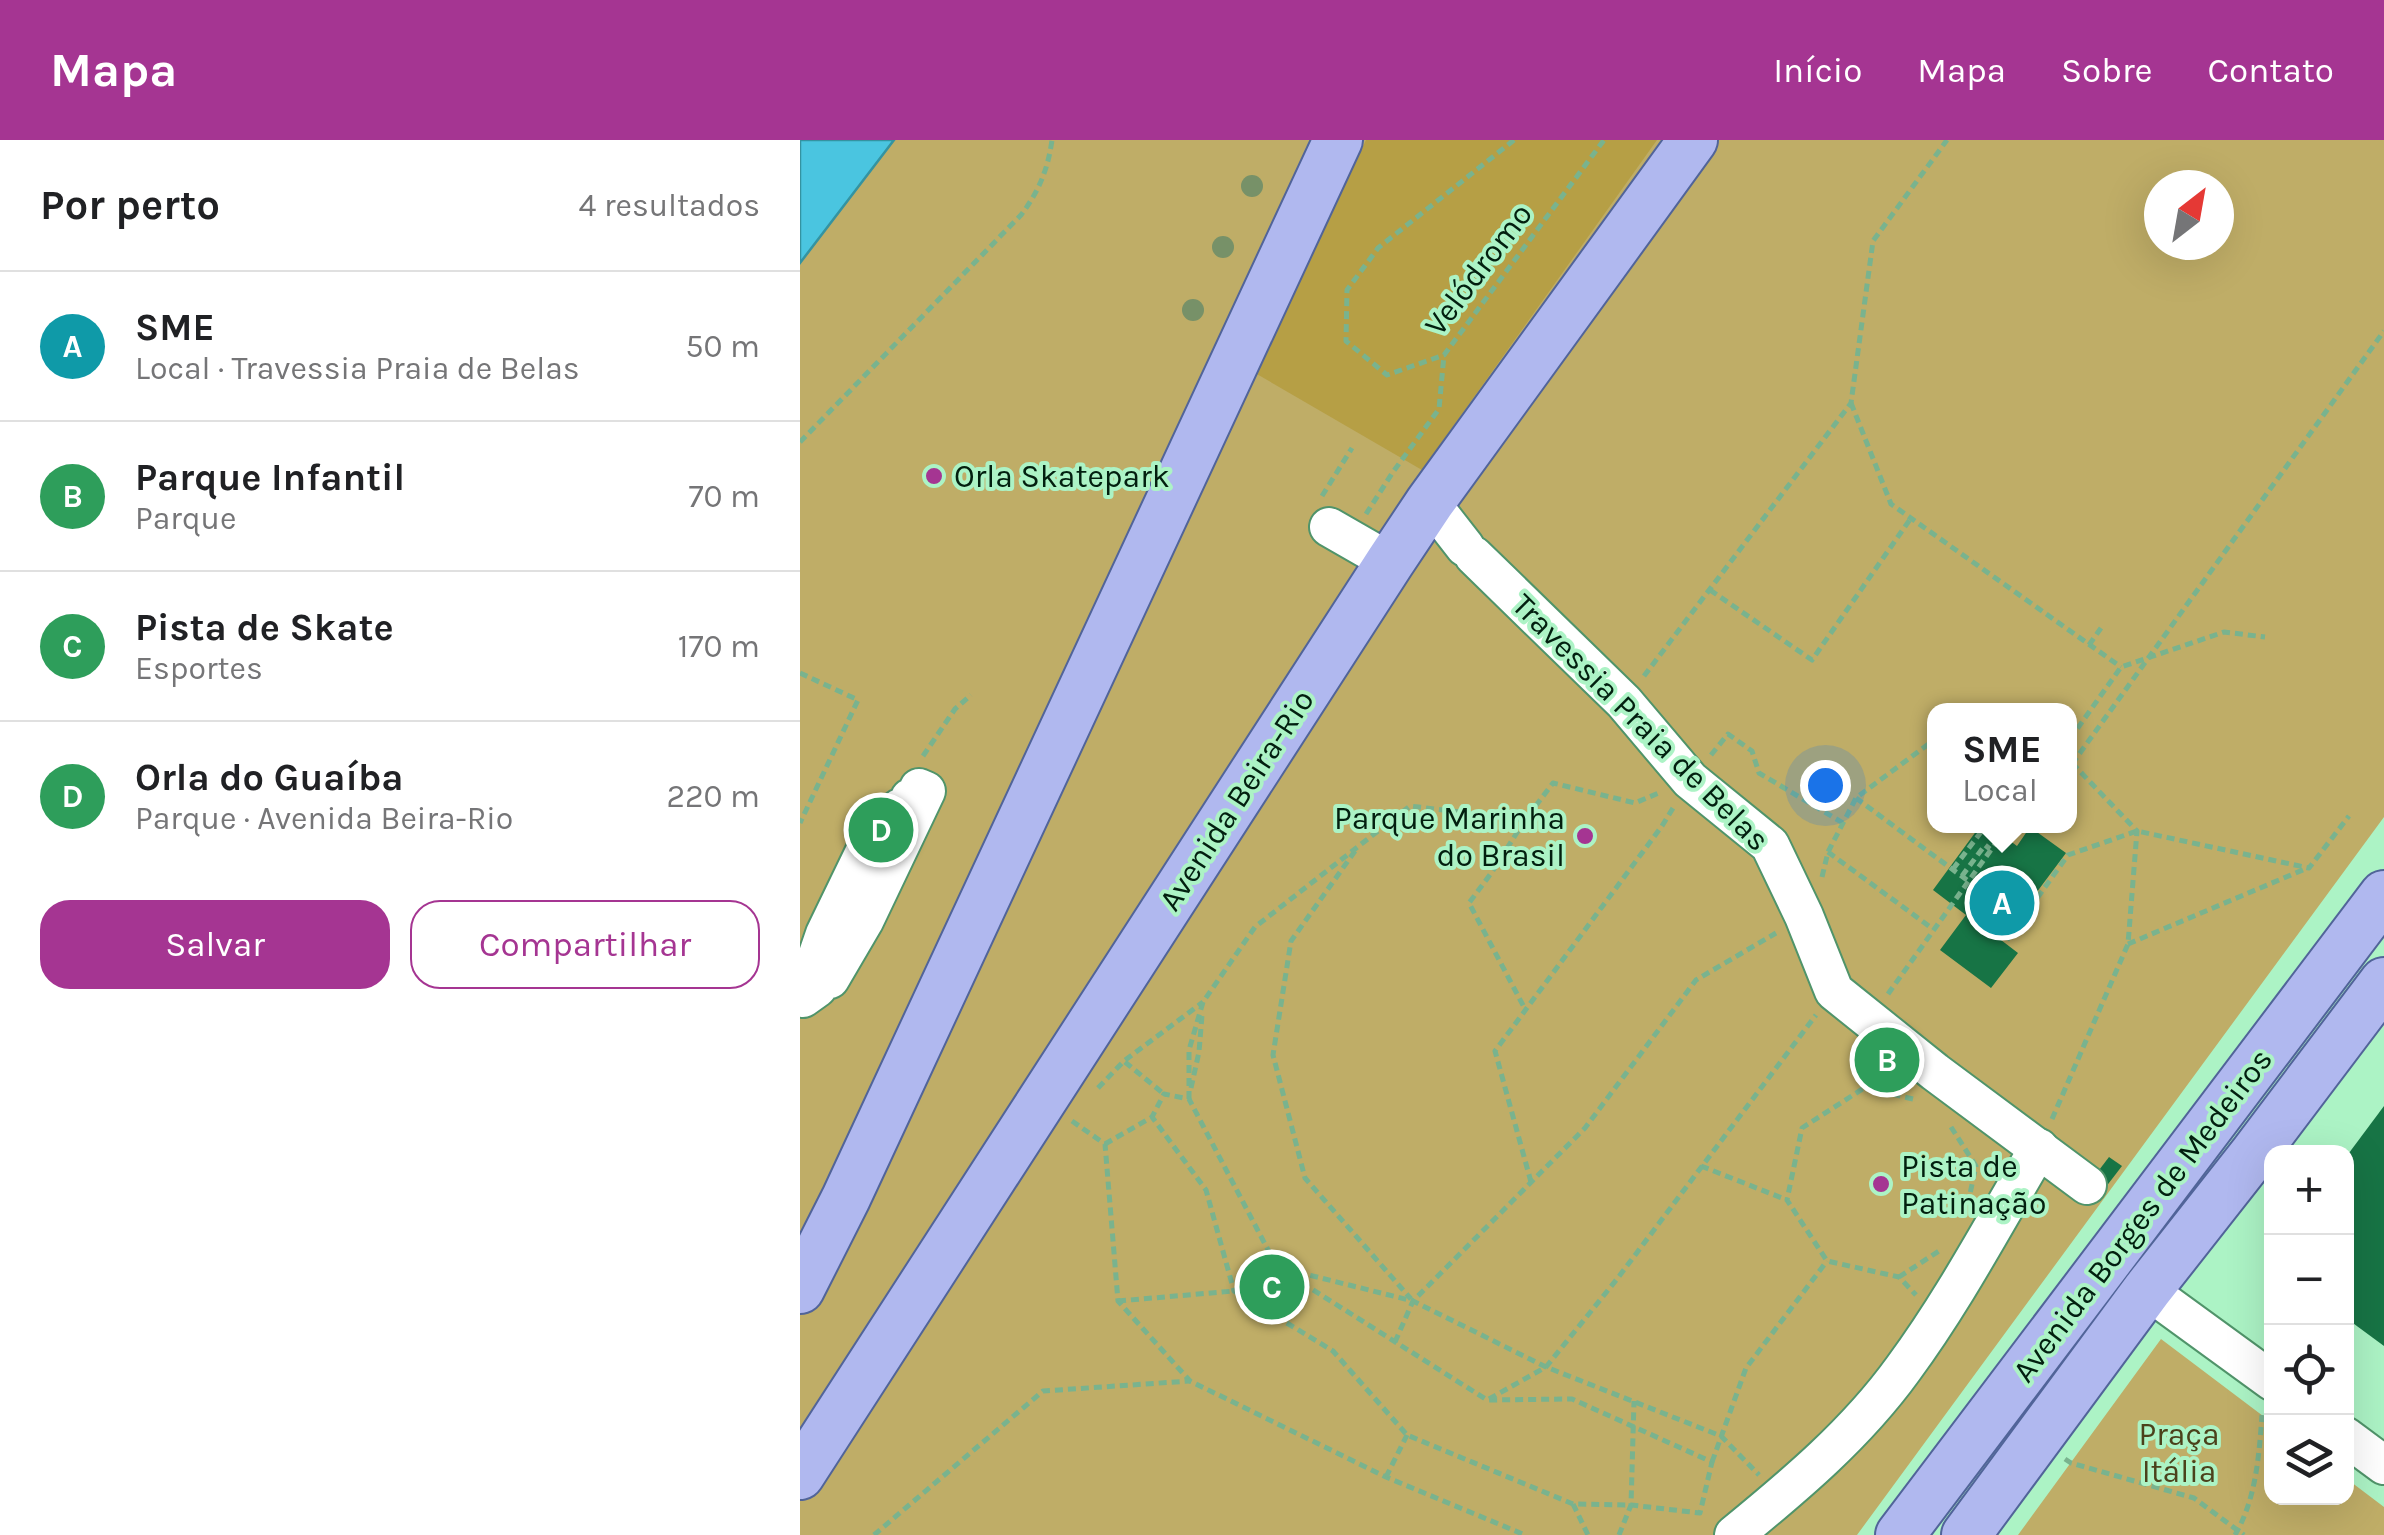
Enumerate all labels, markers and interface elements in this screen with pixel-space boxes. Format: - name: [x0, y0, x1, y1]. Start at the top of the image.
- text: Mapa: [50, 42, 177, 98]
- text: Início: [1773, 50, 1862, 91]
- text: Mapa: [1917, 50, 2006, 91]
- text: Sobre: [2061, 50, 2153, 91]
- text: Contato: [2208, 50, 2334, 91]
- north arrow: [2144, 170, 2234, 260]
- text: Por perto: [40, 180, 220, 230]
- text: 4 resultados: [578, 187, 760, 224]
- street label: Velódromo: [1417, 196, 1540, 342]
- text: SME: [135, 305, 215, 350]
- text: A: [62, 328, 83, 365]
- text: 50 m: [685, 328, 760, 365]
- text: Local · Travessia Praia de Belas: [135, 350, 580, 387]
- text: Parque Infantil: [135, 455, 405, 500]
- place label: Orla Skatepark: [954, 458, 1170, 495]
- marker: Orla Skatepark: [923, 465, 945, 487]
- text: B: [62, 478, 83, 515]
- text: 70 m: [688, 478, 760, 515]
- text: Parque: [135, 500, 236, 537]
- street label: Travessia Praia de Belas: [1504, 586, 1777, 859]
- text: Pista de Skate: [135, 605, 394, 650]
- text: C: [62, 628, 83, 665]
- text: 170 m: [678, 628, 760, 665]
- text: Esportes: [135, 650, 263, 687]
- street label: Avenida Beira-Rio: [1151, 683, 1322, 918]
- popup: [1927, 703, 2077, 833]
- text: SME: [1962, 727, 2042, 772]
- text: Orla do Guaíba: [135, 755, 404, 800]
- your location: [1800, 760, 1851, 811]
- text: Local: [1962, 772, 2038, 809]
- text: D: [62, 778, 83, 815]
- text: 220 m: [666, 778, 760, 815]
- pin: D: [848, 792, 914, 868]
- text: Parque · Avenida Beira-Rio: [135, 800, 513, 837]
- place label: Parque Marinha do Brasil: [1334, 800, 1565, 874]
- marker: Parque Marinha do Brasil: [1574, 825, 1596, 847]
- pin: A: [1970, 866, 2034, 940]
- button: Salvar: [40, 900, 390, 989]
- button: Compartilhar: [410, 900, 760, 989]
- pin: B: [1854, 1022, 1920, 1098]
- street label: Avenida Borges de Medeiros: [2005, 1041, 2280, 1389]
- map controls: [2264, 1145, 2354, 1505]
- button: +: [2264, 1145, 2354, 1235]
- place label: Pista de Patinação: [1901, 1148, 2046, 1222]
- marker: Pista de Patinação: [1870, 1173, 1892, 1195]
- button: −: [2264, 1235, 2354, 1325]
- pin: C: [1240, 1250, 1304, 1324]
- button: locate: [2264, 1325, 2354, 1415]
- button: layers: [2264, 1415, 2354, 1505]
- park label: Praça Itália: [2138, 1416, 2220, 1490]

